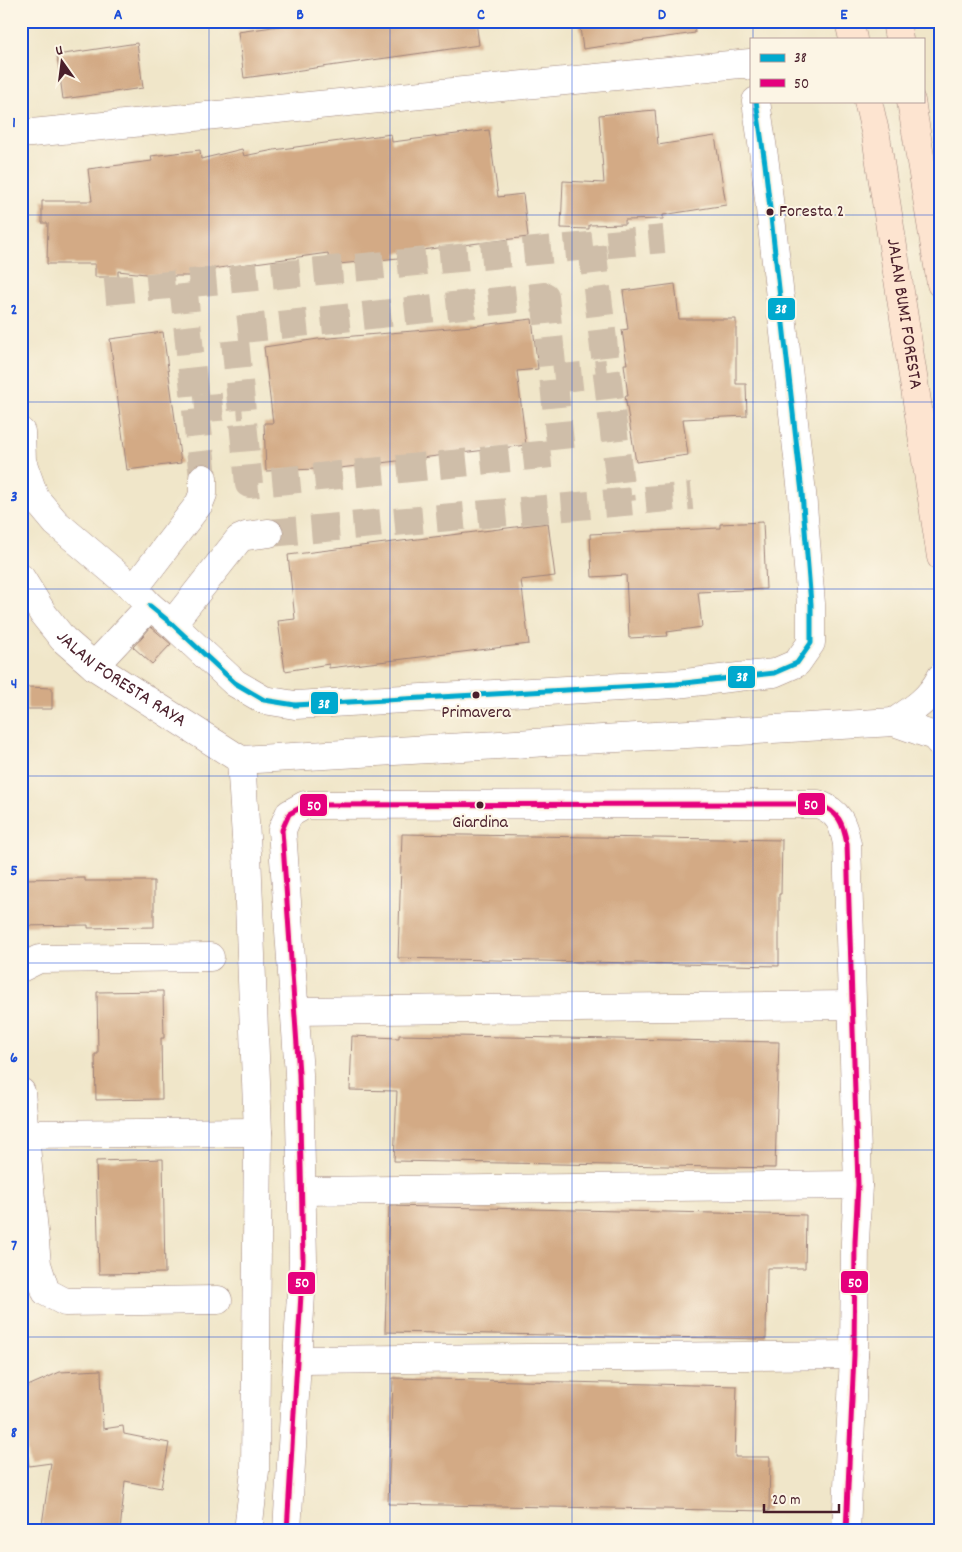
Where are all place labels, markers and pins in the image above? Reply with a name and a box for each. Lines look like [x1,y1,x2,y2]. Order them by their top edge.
place label: Foresta 2 [779,200,844,225]
marker: Foresta 2 [765,207,775,217]
marker: Primavera [471,690,481,700]
place label: Primavera [441,701,511,726]
marker: Giardina [475,800,485,810]
place label: Giardina [452,811,509,836]

